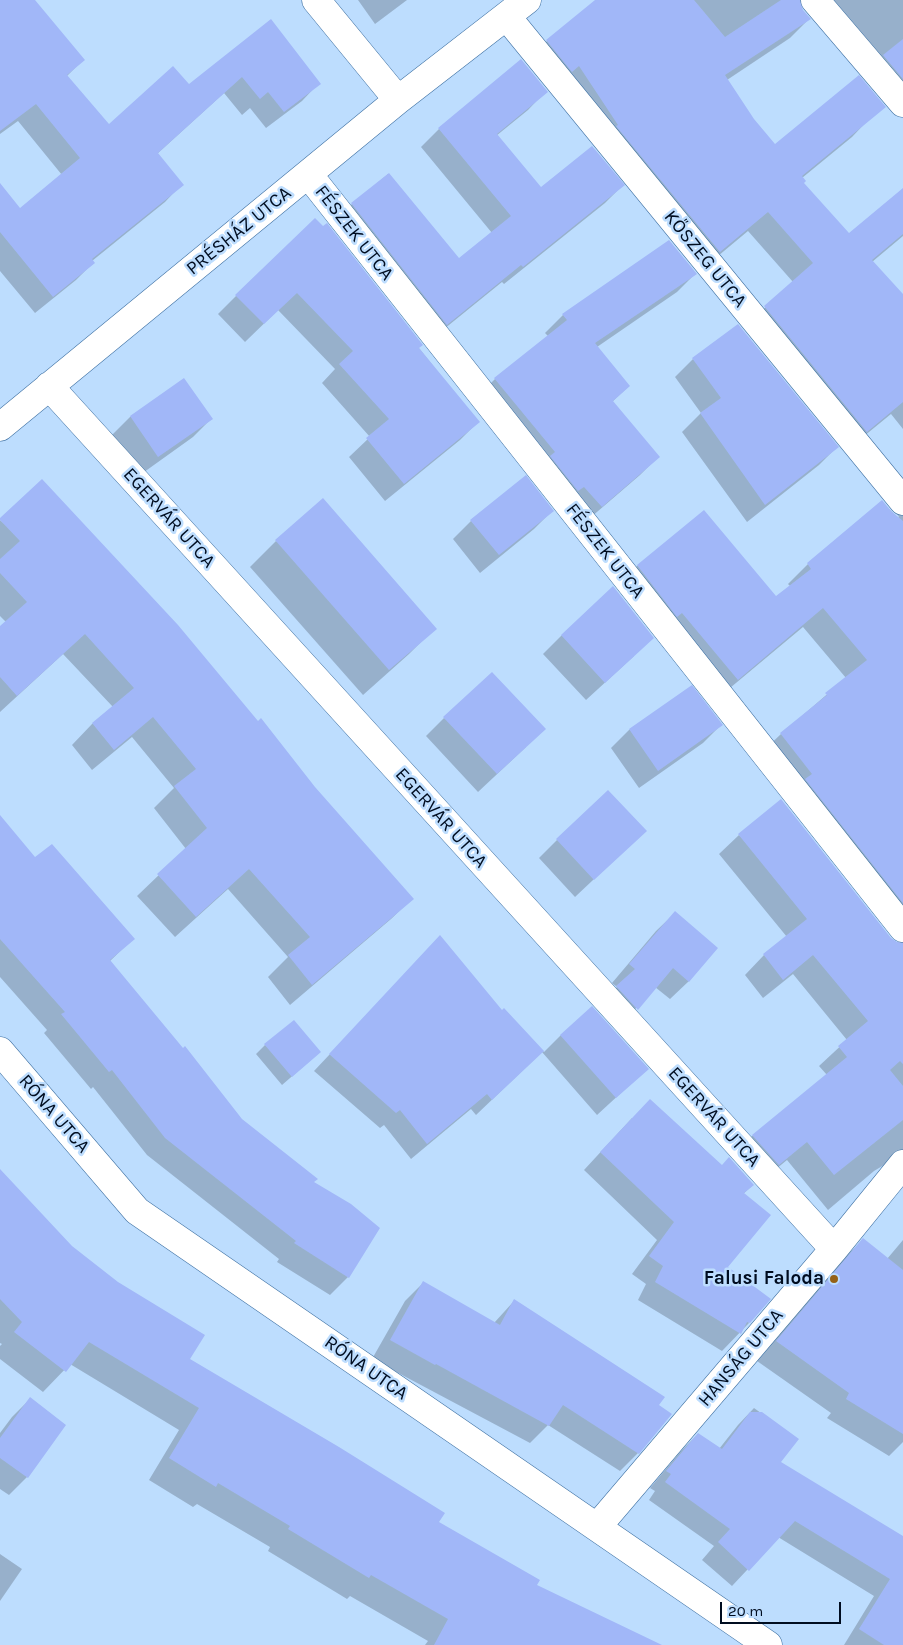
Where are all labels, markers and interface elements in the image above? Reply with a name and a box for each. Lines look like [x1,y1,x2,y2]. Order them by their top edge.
street label: FÉSZEK UTCA [310,181,398,285]
street label: PRÉSHÁZ UTCA [182,182,296,280]
street label: KŐSZEG UTCA [659,206,751,312]
street label: EGERVÁR UTCA [118,463,220,573]
street label: FÉSZEK UTCA [561,499,649,603]
street label: EGERVÁR UTCA [390,763,492,873]
street label: EGERVÁR UTCA [663,1062,765,1172]
street label: RÓNA UTCA [14,1070,94,1158]
place label: Falusi Faloda [704,1268,824,1290]
marker: Falusi Faloda [828,1273,840,1285]
street label: HANSÁG UTCA [694,1305,788,1411]
street label: RÓNA UTCA [320,1331,412,1405]
scale bar [723,1592,844,1624]
text: 20 m [728,1602,763,1620]

